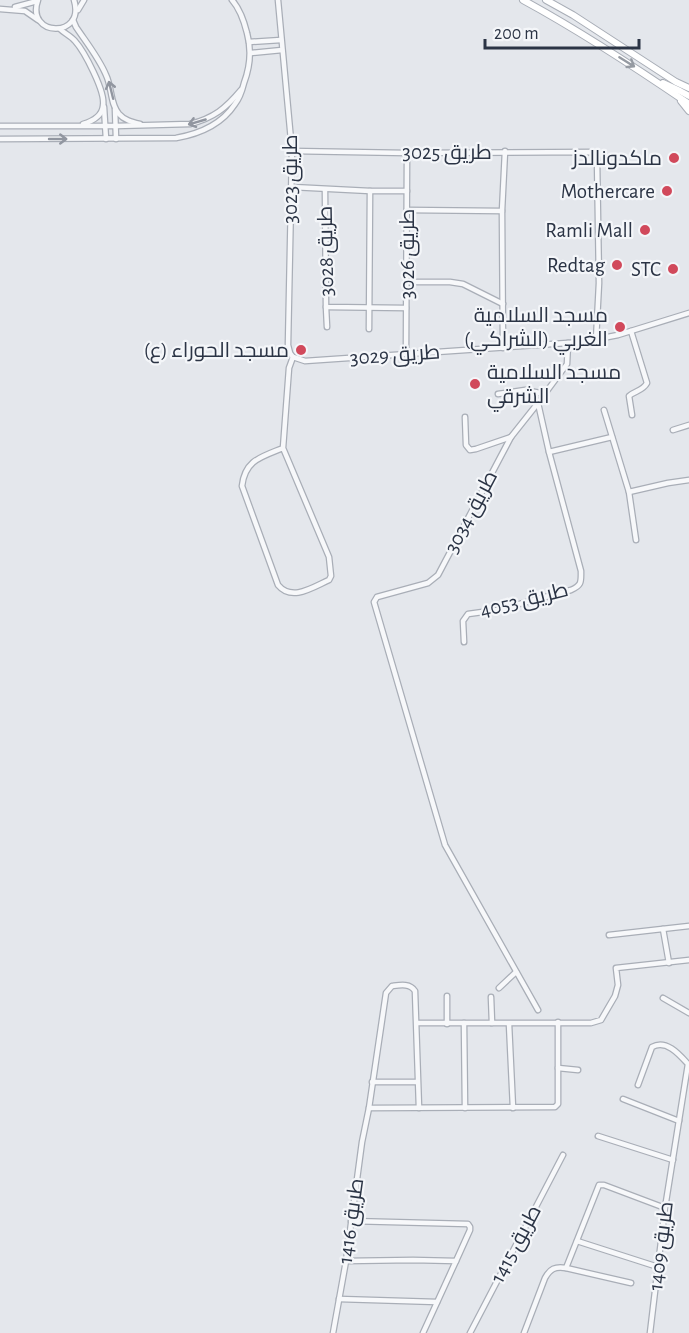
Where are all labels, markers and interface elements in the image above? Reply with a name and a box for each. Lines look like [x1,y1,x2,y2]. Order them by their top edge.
scale bar [485,12,640,50]
text: 200 m [494,25,539,43]
one-way arrow [618,57,635,69]
one-way arrow [104,81,116,100]
one-way arrow [188,116,207,128]
one-way arrow [48,133,68,145]
street label: طريق 3023 [280,134,303,224]
street label: طريق 3025 [402,142,492,165]
place label: ماكدونالدز [571,148,662,170]
marker: ماكدونالدز [667,151,681,165]
place label: Mothercare [561,181,655,202]
marker: Mothercare [660,184,674,198]
street label: طريق 3028 [315,205,339,297]
street label: طريق 3026 [397,209,420,299]
place label: Ramli Mall [545,220,633,241]
marker: Ramli Mall [638,223,652,237]
place label: Redtag [547,255,606,276]
marker: Redtag [610,258,624,272]
place label: STC [631,259,661,280]
marker: STC [666,262,680,276]
place label: مسجد السلامية الغربي (الشراكي) [464,305,608,355]
marker: مسجد السلامية الغربي (الشراكي) [613,320,627,334]
place label: مسجد الحوراء (ع) [144,340,289,364]
street label: طريق 3029 [349,341,441,371]
marker: مسجد الحوراء (ع) [294,343,308,357]
place label: مسجد السلامية الشرقي [487,362,621,412]
marker: مسجد السلامية الشرقي [468,377,482,391]
street label: طريق 3034 [441,467,503,558]
street label: طريق 4053 [478,579,571,623]
street label: طريق 1416 [335,1177,369,1265]
street label: طريق 1409 [645,1200,679,1292]
street label: طريق 1415 [487,1202,547,1287]

